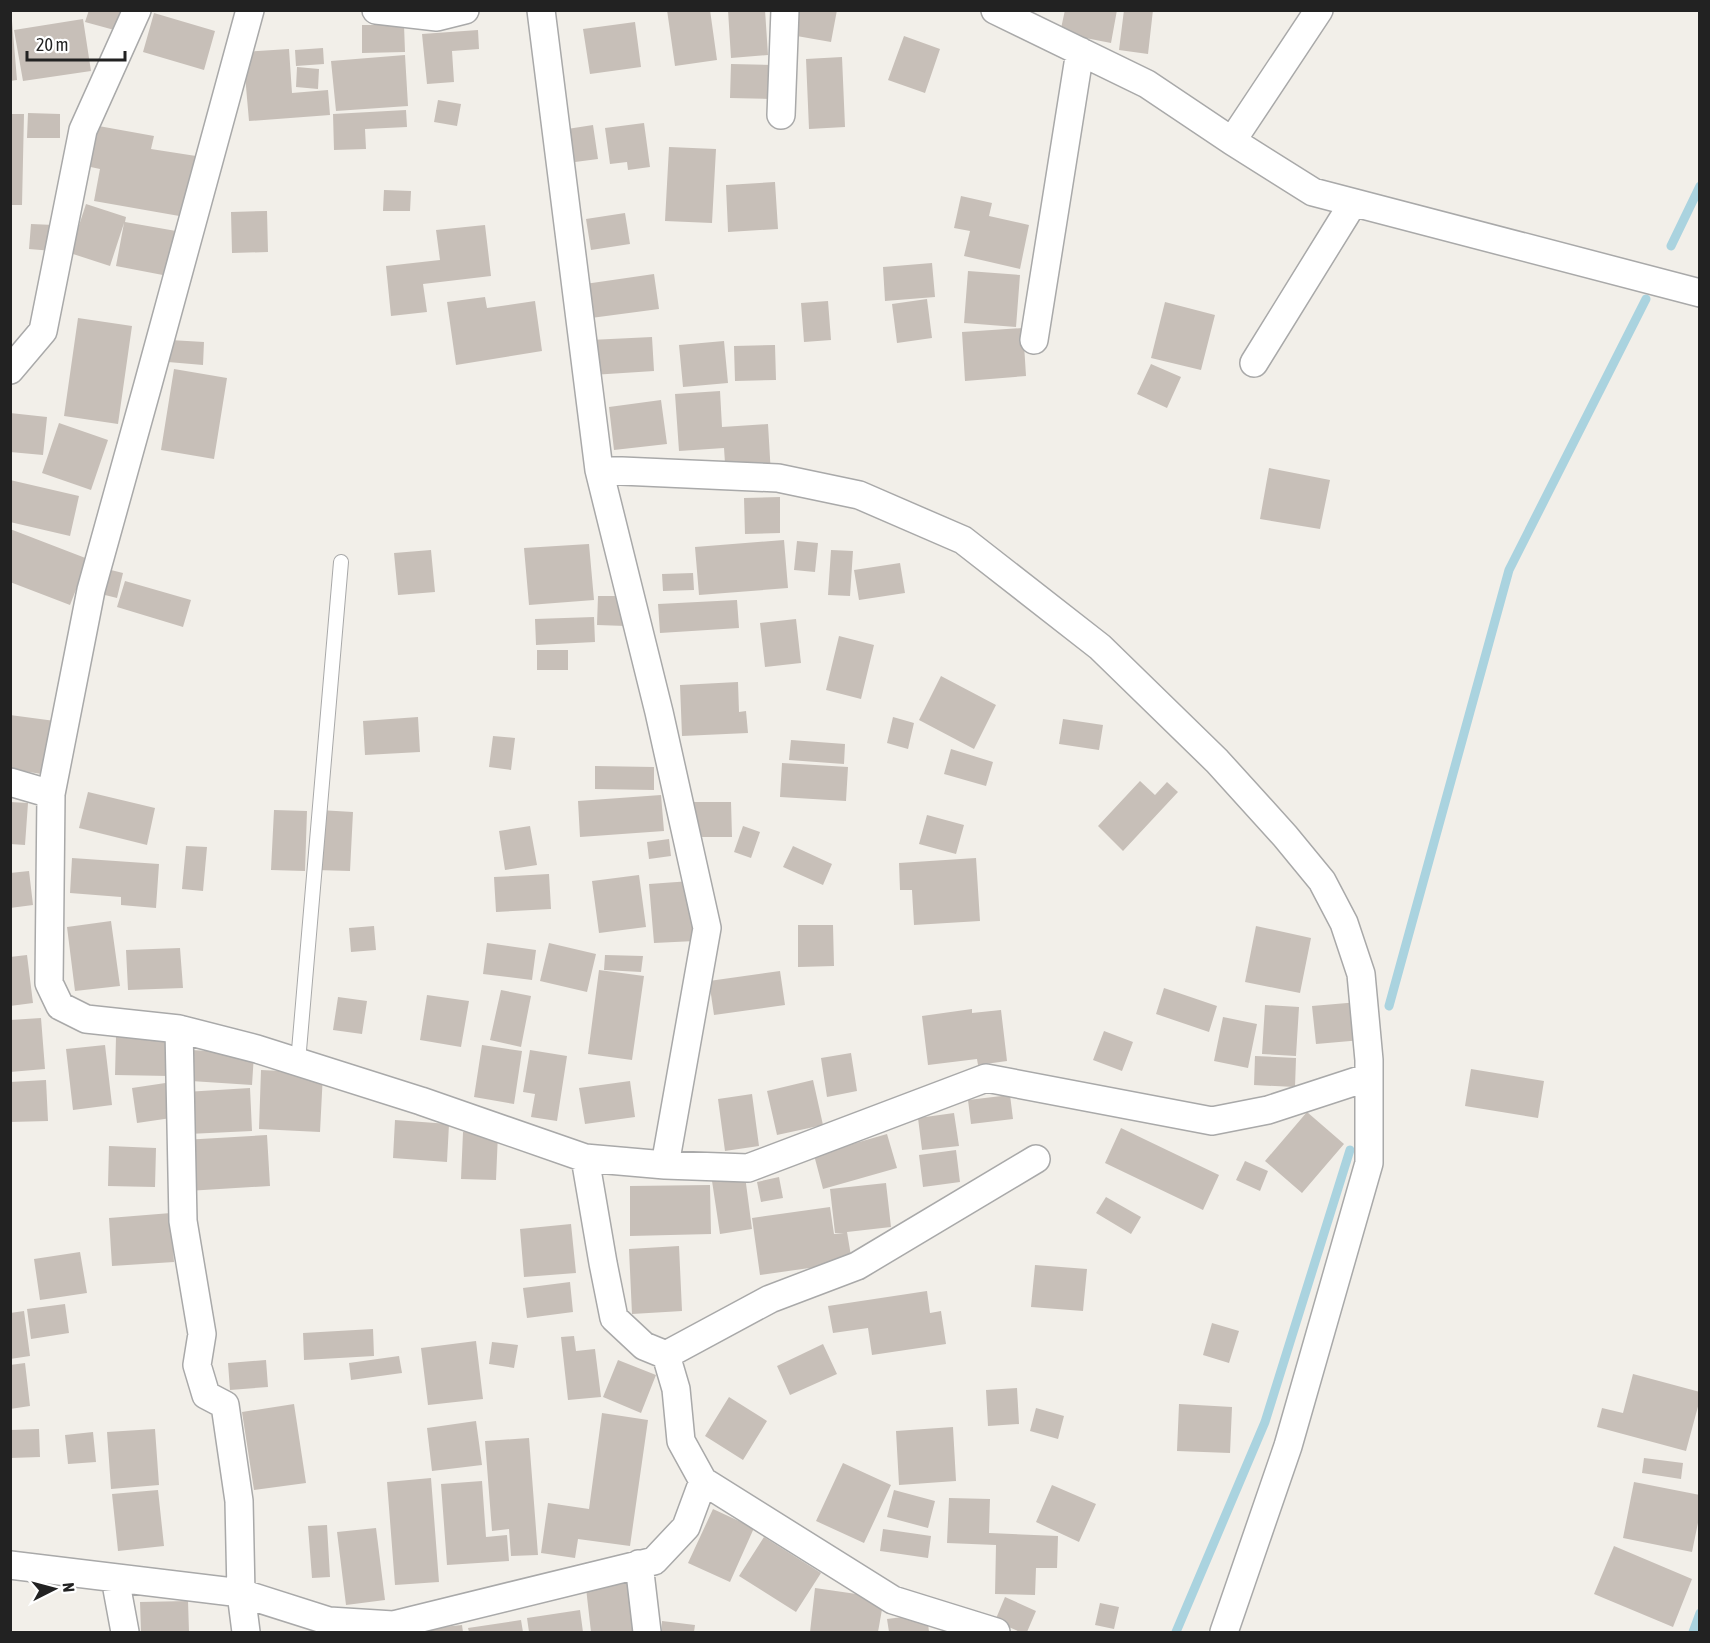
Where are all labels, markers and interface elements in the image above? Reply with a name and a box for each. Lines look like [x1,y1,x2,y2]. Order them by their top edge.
scale bar [27,24,124,62]
text: 20 m [36,34,68,55]
north arrow [24,1559,84,1619]
text: N [59,1582,78,1593]

